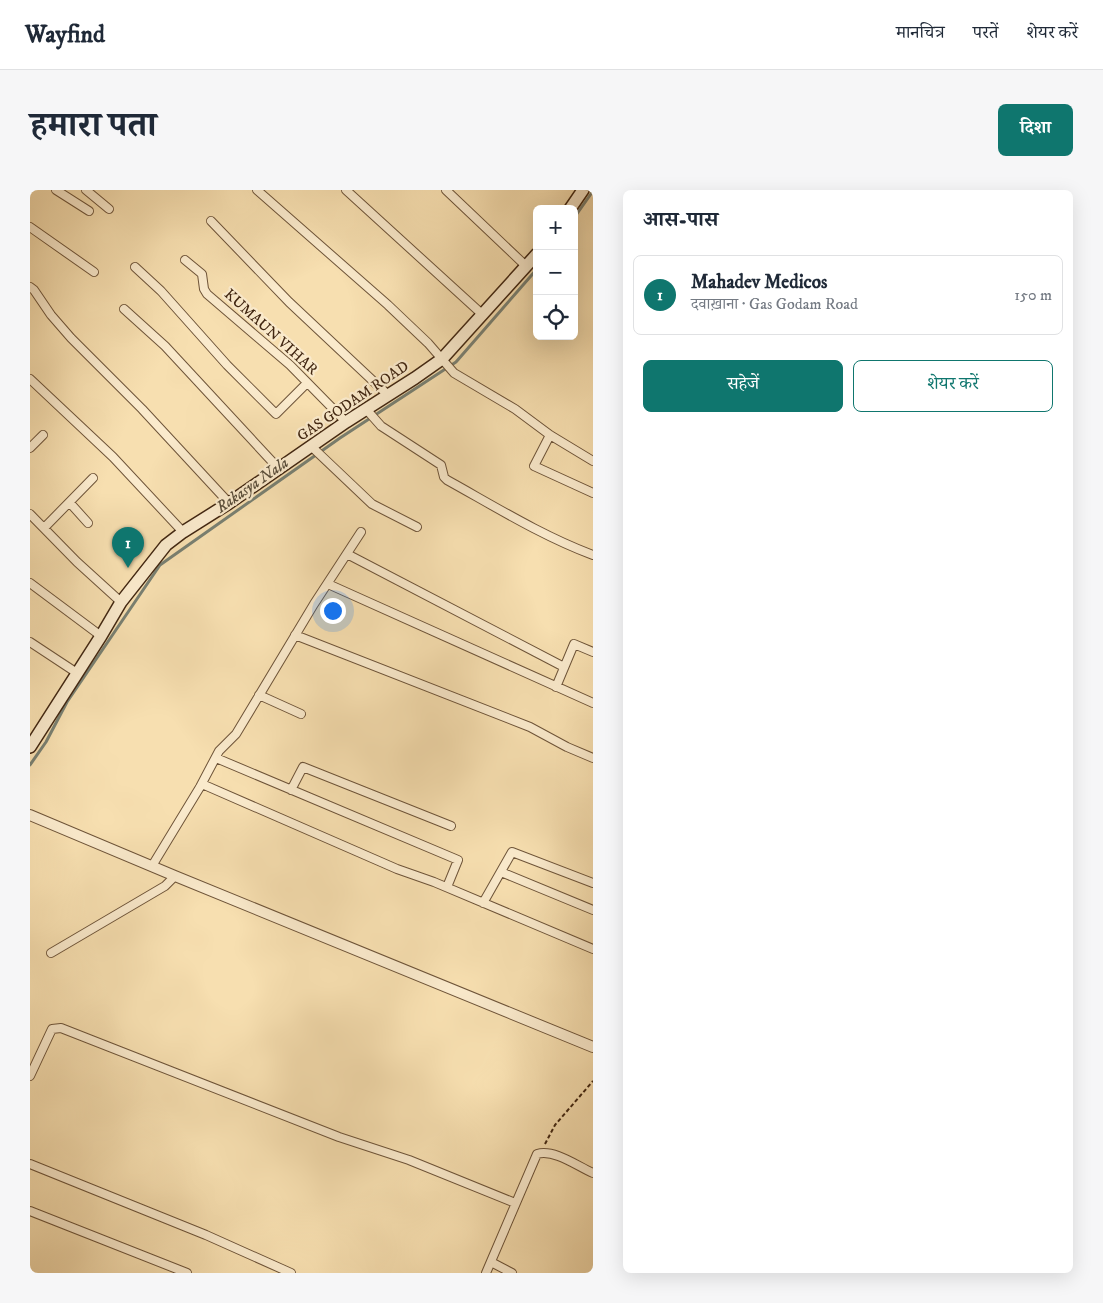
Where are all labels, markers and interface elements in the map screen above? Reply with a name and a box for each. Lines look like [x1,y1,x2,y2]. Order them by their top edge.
text: Wayfind [25,20,105,50]
text: मानचित्र [896,22,945,44]
text: परतें [973,22,998,44]
text: शेयर करें [1026,22,1078,44]
text: हमारा पता [30,104,157,148]
button: दिशा [998,104,1073,156]
map controls [533,205,578,340]
button: + [533,205,578,250]
text: आस-पास [643,207,718,233]
button: − [533,250,578,295]
text: Mahadev Medicos [691,271,827,294]
street label: KUMAUN VIHAR [220,285,322,379]
text: 1 [657,285,663,305]
text: 150 m [1014,285,1052,305]
text: दवाख़ाना · Gas Godam Road [691,294,858,314]
button: locate [533,295,578,340]
street label: GAS GODAM ROAD [294,357,412,445]
button: सहेजें [643,360,843,412]
button: शेयर करें [853,360,1053,412]
water label: Rakasya Nala [211,453,292,518]
pin: 1 [112,527,144,568]
your location [320,598,346,624]

